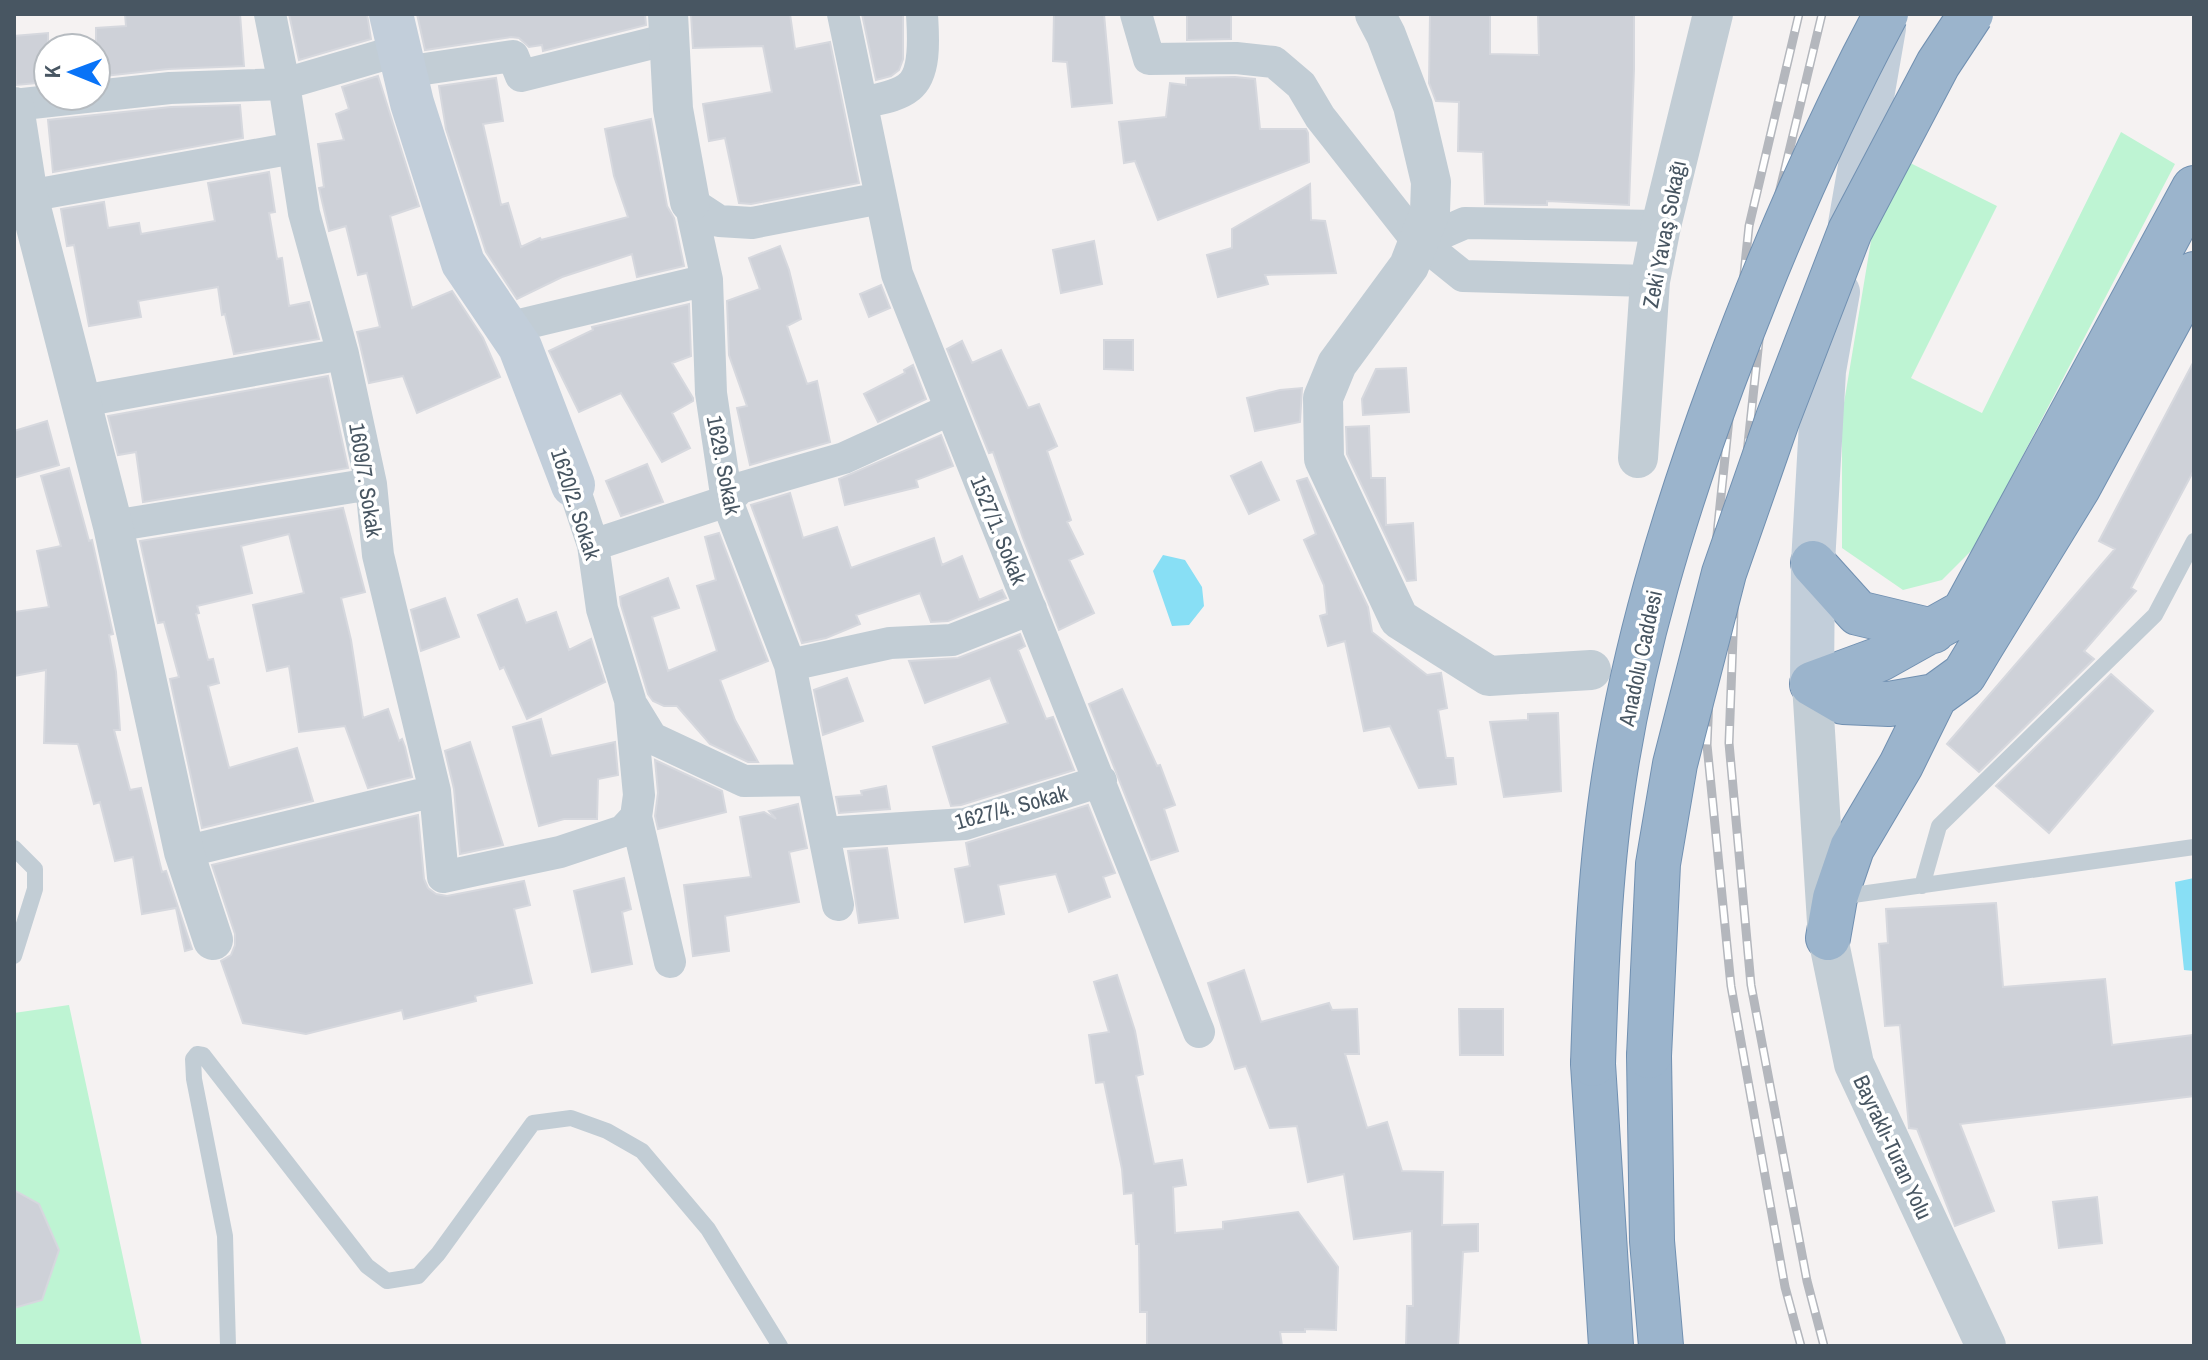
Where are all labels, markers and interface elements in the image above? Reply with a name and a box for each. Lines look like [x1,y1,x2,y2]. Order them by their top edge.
north arrow [32,32,112,112]
text: K [37,65,67,78]
street label: Zeki Yavaş Sokağı [1635,158,1693,310]
street label: 1629. Sokak [700,413,748,518]
street label: 1609/7. Sokak [342,421,390,540]
street label: 1620/2. Sokak [544,445,608,564]
street label: 1527/1. Sokak [963,471,1035,590]
street label: Anadolu Caddesi [1611,587,1669,730]
street label: 1627/4. Sokak [951,777,1072,836]
street label: Bayraklı-Turan Yolu [1846,1070,1940,1224]

